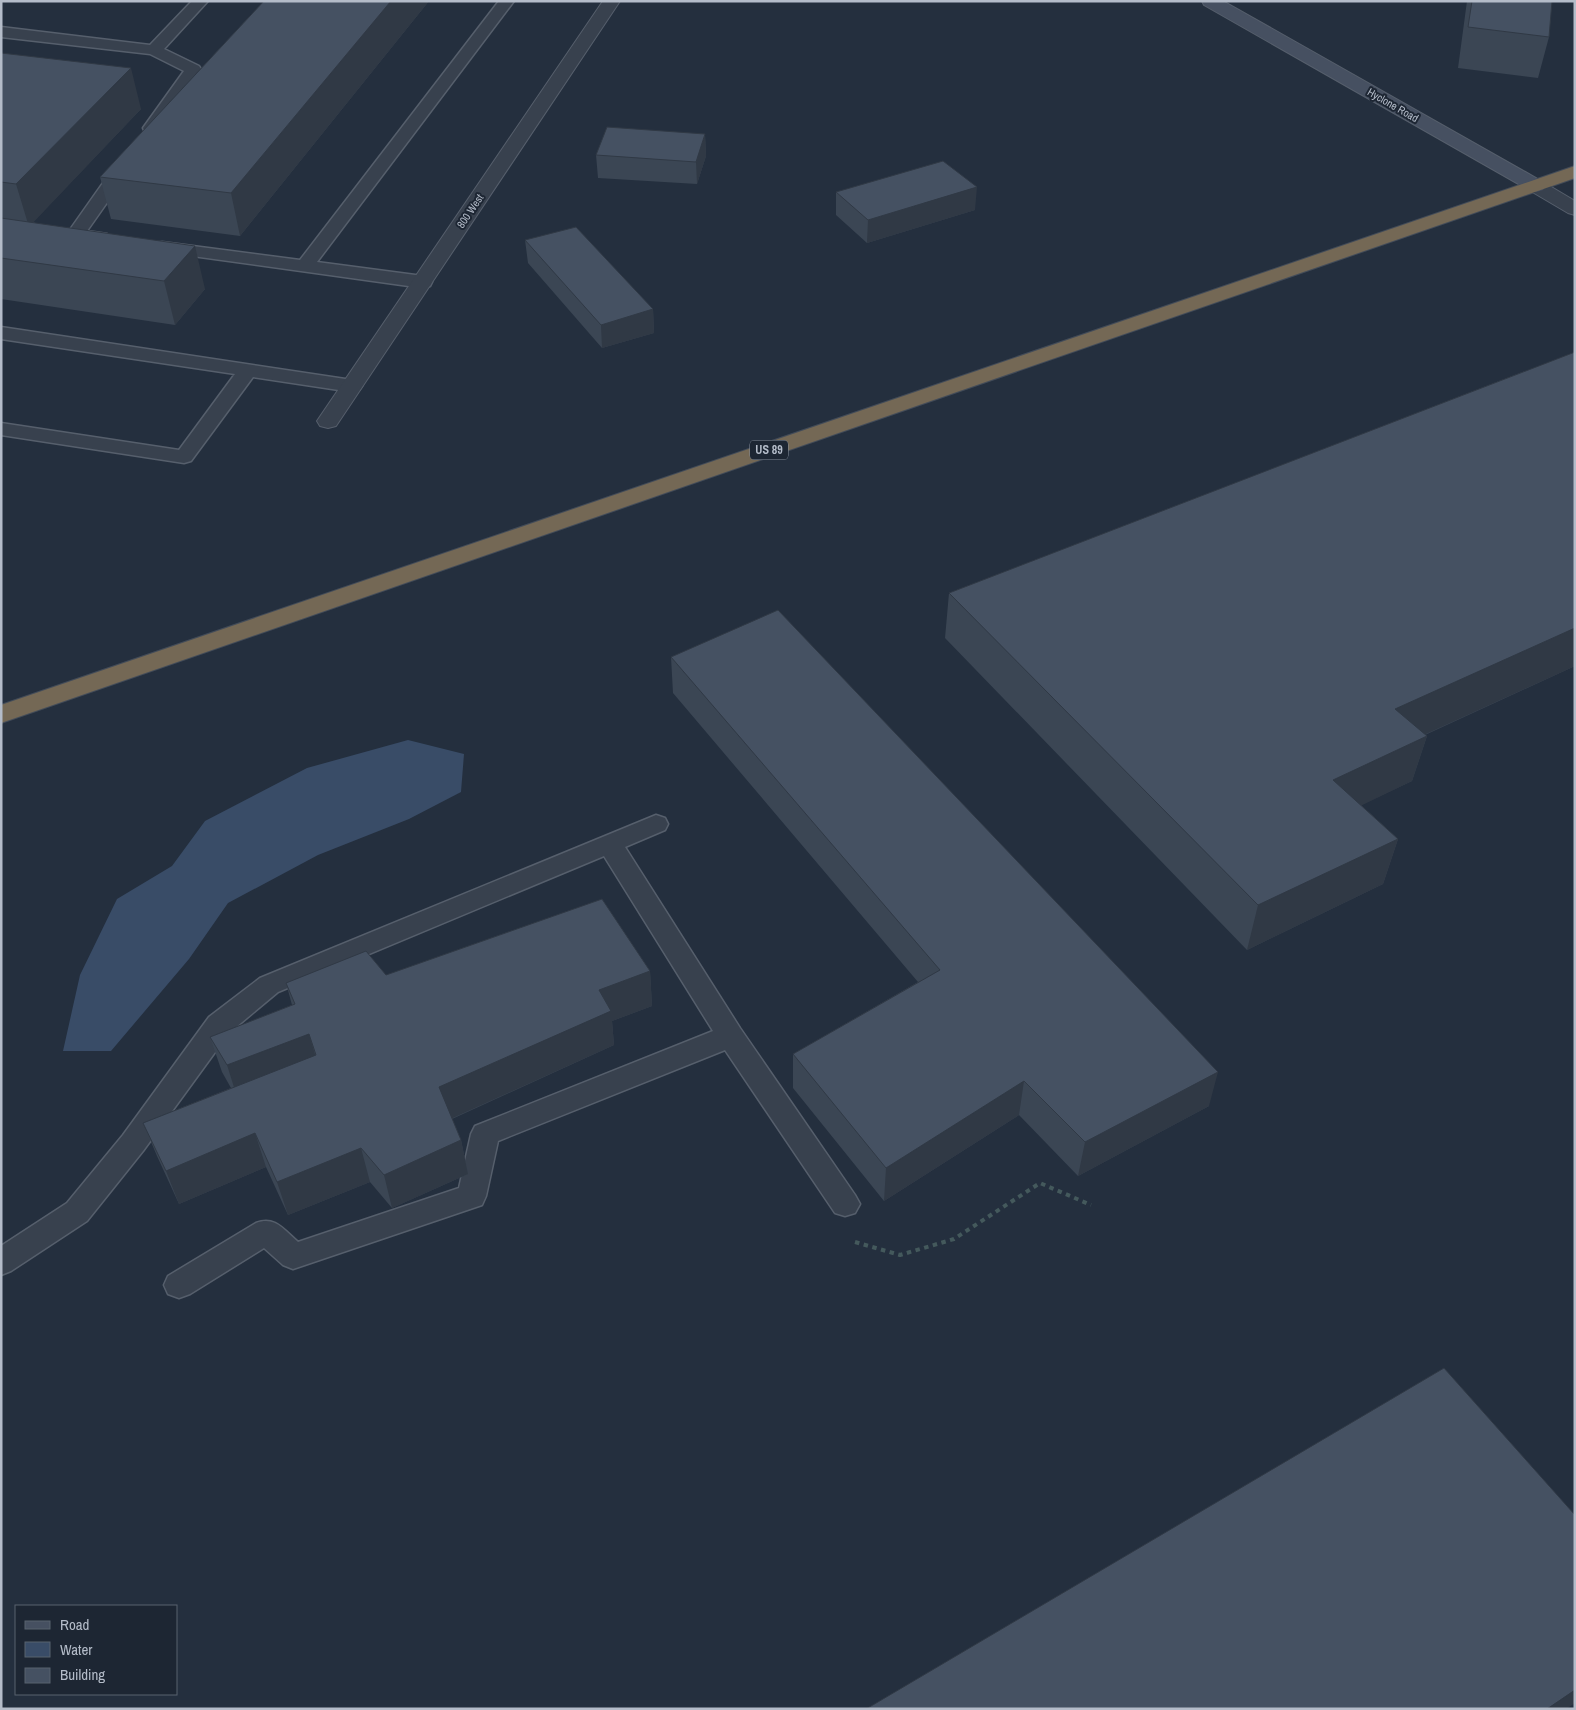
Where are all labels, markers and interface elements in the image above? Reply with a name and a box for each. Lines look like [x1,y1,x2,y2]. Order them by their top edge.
street label: Hyclone Road [1365,85,1421,125]
street label: 800 West [454,191,487,231]
road number: US 89 [750,440,788,460]
legend [15,1605,178,1695]
text: Road [60,1614,89,1635]
text: Water [60,1639,92,1660]
text: Building [60,1664,105,1685]

